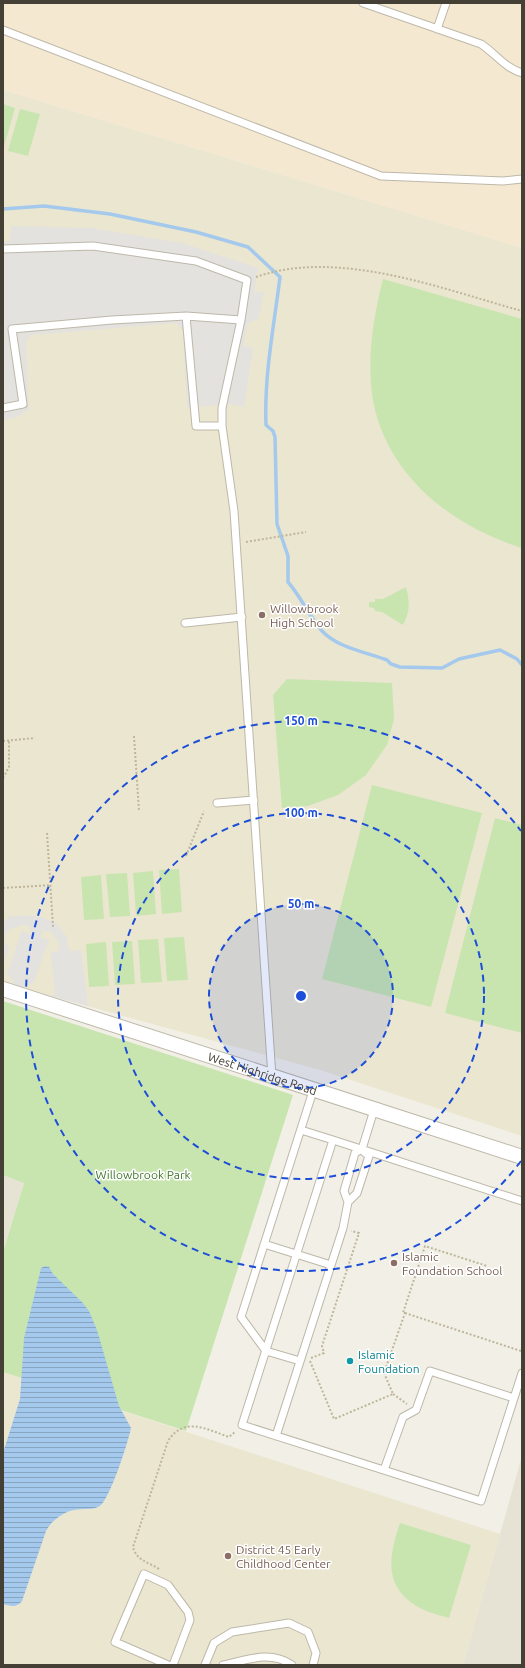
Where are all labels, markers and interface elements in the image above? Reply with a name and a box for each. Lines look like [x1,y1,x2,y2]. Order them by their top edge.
place label: Willowbrook High School [270,602,339,629]
marker: Willowbrook High School [257,610,267,620]
text: 150 m [284,714,318,727]
text: 100 m [284,806,318,819]
text: 50 m [288,897,314,910]
centre of rings [294,989,308,1003]
street label: West Highridge Road [207,1049,319,1097]
park label: Willowbrook Park [95,1168,191,1181]
place label: Islamic Foundation School [402,1250,502,1277]
marker: Islamic Foundation School [389,1258,399,1268]
place label: Islamic Foundation [358,1348,420,1375]
marker: Islamic Foundation [345,1356,355,1366]
place label: District 45 Early Childhood Center [236,1543,331,1570]
marker: District 45 Early Childhood Center [223,1551,233,1561]

